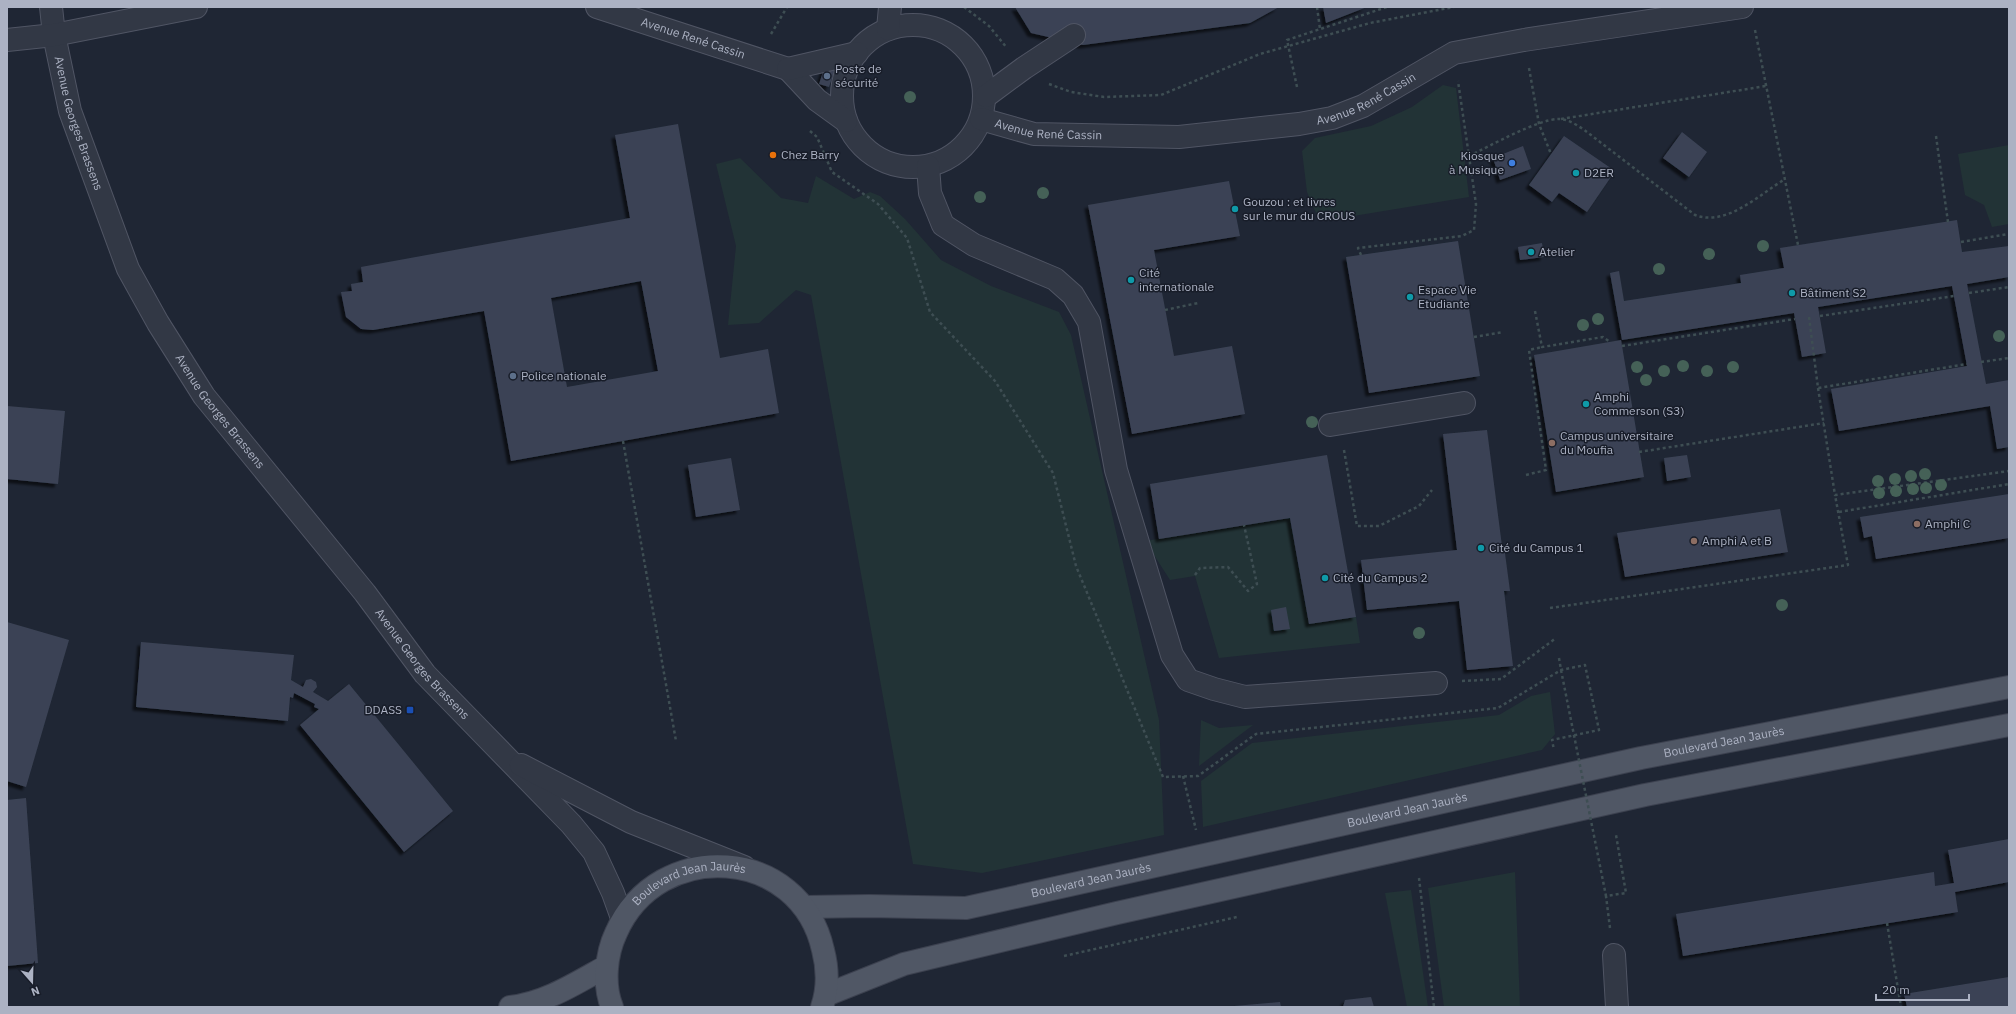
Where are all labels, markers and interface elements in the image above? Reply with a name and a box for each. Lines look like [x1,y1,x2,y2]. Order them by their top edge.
street label: Avenue René Cassin [639,14,747,62]
street label: Avenue Georges Brassens [52,55,107,193]
place label: Poste de sécurité [835,61,882,90]
street label: Avenue René Cassin [1315,69,1418,128]
marker: Poste de sécurité [822,71,832,81]
street label: Avenue René Cassin [993,115,1102,142]
place label: Chez Barry [781,147,839,162]
place label: Kiosque à Musique [1449,148,1504,177]
marker: Chez Barry [768,150,778,160]
marker: Kiosque à Musique [1507,158,1517,168]
place label: D2ER [1584,165,1614,180]
marker: D2ER [1571,168,1581,178]
place label: Gouzou : et livres sur le mur du CROUS [1243,194,1355,223]
marker: Gouzou : et livres sur le mur du CROUS [1230,204,1240,214]
place label: Atelier [1539,244,1575,259]
marker: Atelier [1526,247,1536,257]
place label: Cité internationale [1139,265,1215,294]
marker: Cité internationale [1126,275,1136,285]
place label: Espace Vie Etudiante [1418,282,1477,311]
place label: Bâtiment S2 [1800,285,1867,300]
marker: Bâtiment S2 [1787,288,1797,298]
marker: Espace Vie Etudiante [1405,292,1415,302]
street label: Avenue Georges Brassens [172,351,268,472]
place label: Police nationale [521,368,607,383]
marker: Police nationale [508,371,518,381]
place label: Amphi Commerson (S3) [1594,389,1685,418]
marker: Amphi Commerson (S3) [1581,399,1591,409]
place label: Campus universitaire du Moufia [1560,428,1674,457]
marker: Campus universitaire du Moufia [1547,438,1557,448]
place label: Amphi C [1925,516,1971,531]
marker: Amphi C [1912,519,1922,529]
place label: Amphi A et B [1702,533,1772,548]
marker: Amphi A et B [1689,536,1699,546]
place label: Cité du Campus 1 [1489,540,1584,555]
marker: Cité du Campus 1 [1476,543,1486,553]
place label: Cité du Campus 2 [1333,570,1428,585]
marker: Cité du Campus 2 [1320,573,1330,583]
street label: Avenue Georges Brassens [372,605,473,722]
place label: DDASS [365,702,402,717]
marker: DDASS [405,705,415,715]
street label: Boulevard Jean Jaurès [1662,723,1786,760]
street label: Boulevard Jean Jaurès [1346,789,1469,830]
street label: Boulevard Jean Jaurès [629,858,748,908]
street label: Boulevard Jean Jaurès [1029,859,1152,900]
north arrow [12,962,52,1002]
scale bar [1876,976,1969,1002]
text: 20 m [1882,982,1910,997]
text: N [29,983,42,999]

